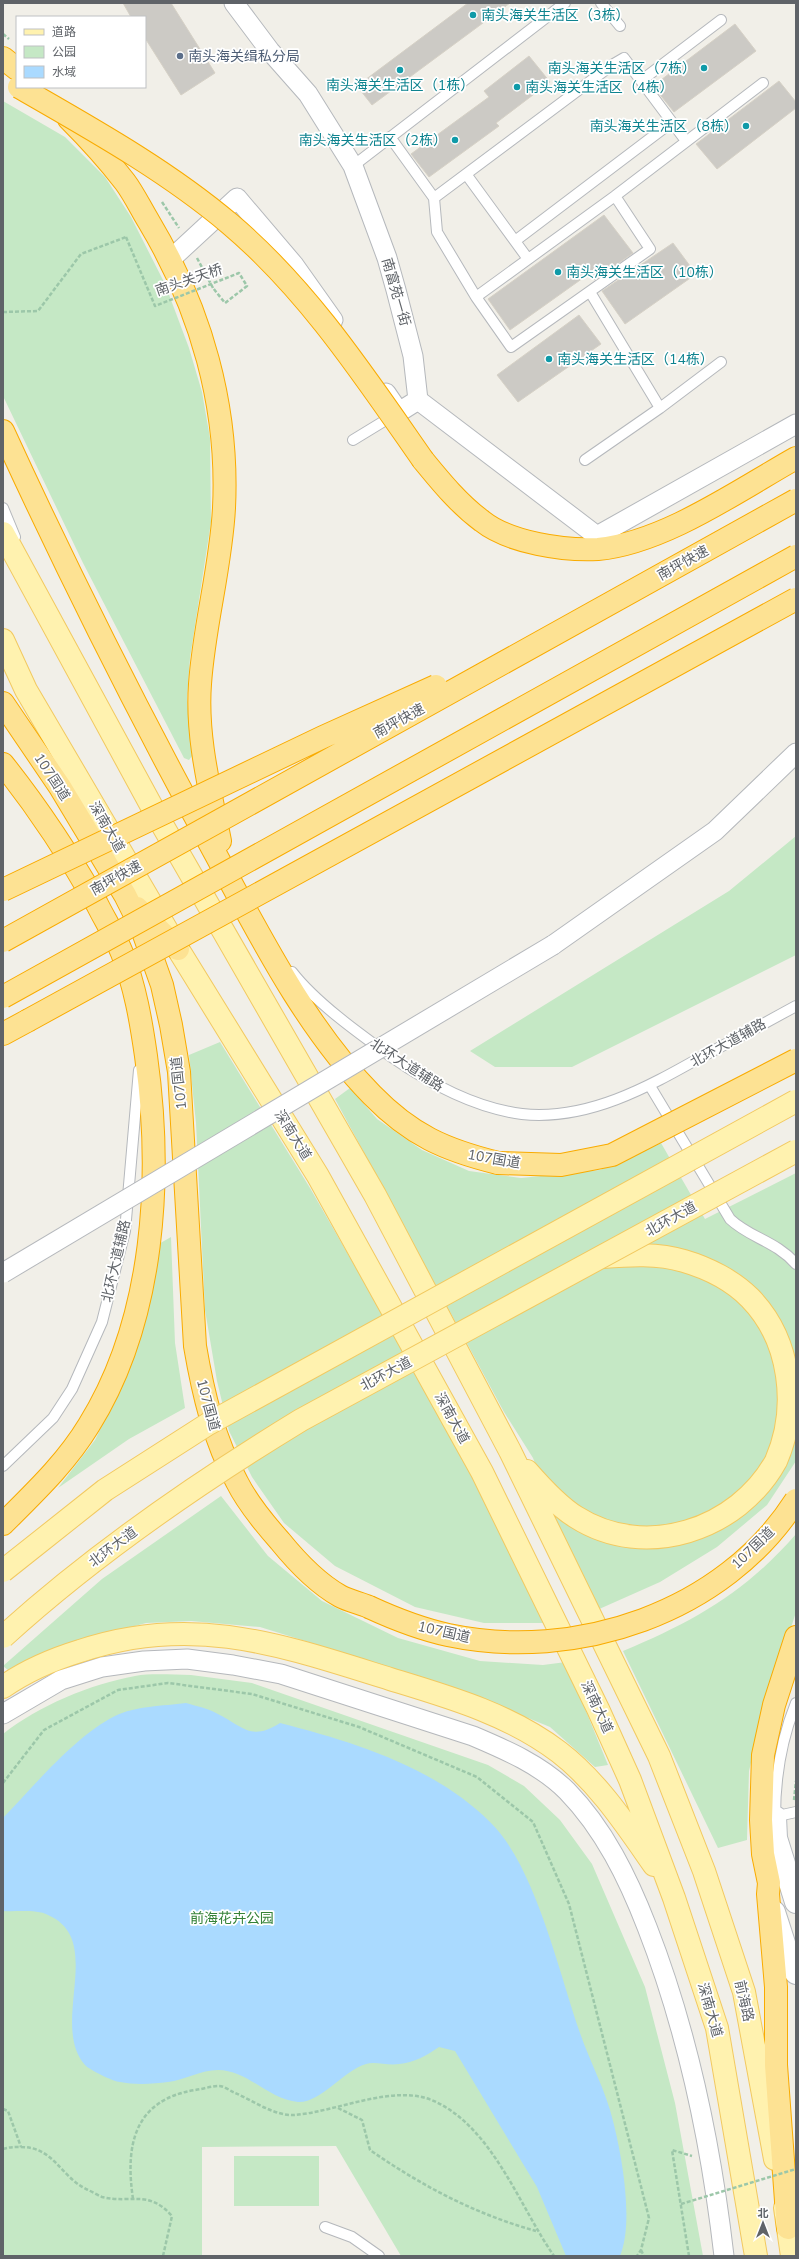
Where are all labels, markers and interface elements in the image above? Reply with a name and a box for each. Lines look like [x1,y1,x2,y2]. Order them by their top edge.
place label: 南头海关生活区（3栋） [481,6,629,25]
marker: 南头海关生活区（3栋） [468,10,478,20]
legend [16,16,146,88]
text: 道路 [52,24,76,40]
text: 公园 [52,44,76,60]
place label: 南头海关缉私分局 [188,47,300,66]
marker: 南头海关缉私分局 [175,51,185,61]
place label: 南头海关生活区（7栋） [548,59,696,78]
marker: 南头海关生活区（7栋） [699,63,709,73]
text: 水域 [52,64,76,80]
marker: 南头海关生活区（1栋） [395,65,405,75]
place label: 南头海关生活区（1栋） [326,76,474,95]
place label: 南头海关生活区（4栋） [525,78,673,97]
marker: 南头海关生活区（4栋） [512,82,522,92]
place label: 南头海关生活区（8栋） [590,117,738,136]
marker: 南头海关生活区（8栋） [741,121,751,131]
place label: 南头海关生活区（2栋） [299,131,447,150]
marker: 南头海关生活区（2栋） [450,135,460,145]
street label: 南富苑一街 [377,256,415,328]
street label: 南头关天桥 [153,260,225,300]
place label: 南头海关生活区（10栋） [566,263,723,282]
marker: 南头海关生活区（10栋） [553,267,563,277]
place label: 南头海关生活区（14栋） [557,350,714,369]
marker: 南头海关生活区（14栋） [544,354,554,364]
street label: 南坪快速 [654,541,712,585]
street label: 南坪快速 [370,699,428,743]
street label: 107国道 [30,750,74,804]
street label: 深南大道 [85,798,129,856]
street label: 南坪快速 [87,856,145,900]
street label: 北环大道辅路 [687,1014,769,1072]
street label: 北环大道辅路 [367,1034,447,1096]
street label: 107国道 [167,1056,191,1110]
street label: 深南大道 [270,1106,316,1164]
street label: 107国道 [466,1145,522,1173]
street label: 北环大道 [642,1197,700,1241]
street label: 北环大道辅路 [97,1218,135,1304]
street label: 北环大道 [357,1352,415,1396]
street label: 107国道 [192,1377,224,1433]
street label: 深南大道 [430,1389,474,1447]
street label: 北环大道 [85,1523,141,1571]
street label: 107国道 [727,1523,779,1573]
street label: 107国道 [416,1617,472,1647]
street label: 深南大道 [577,1678,617,1736]
park label: 前海花卉公园 [190,1909,274,1928]
street label: 前海路 [730,1978,758,2024]
street label: 深南大道 [693,1980,727,2040]
north arrow [743,2203,783,2243]
text: 北 [758,2206,769,2221]

